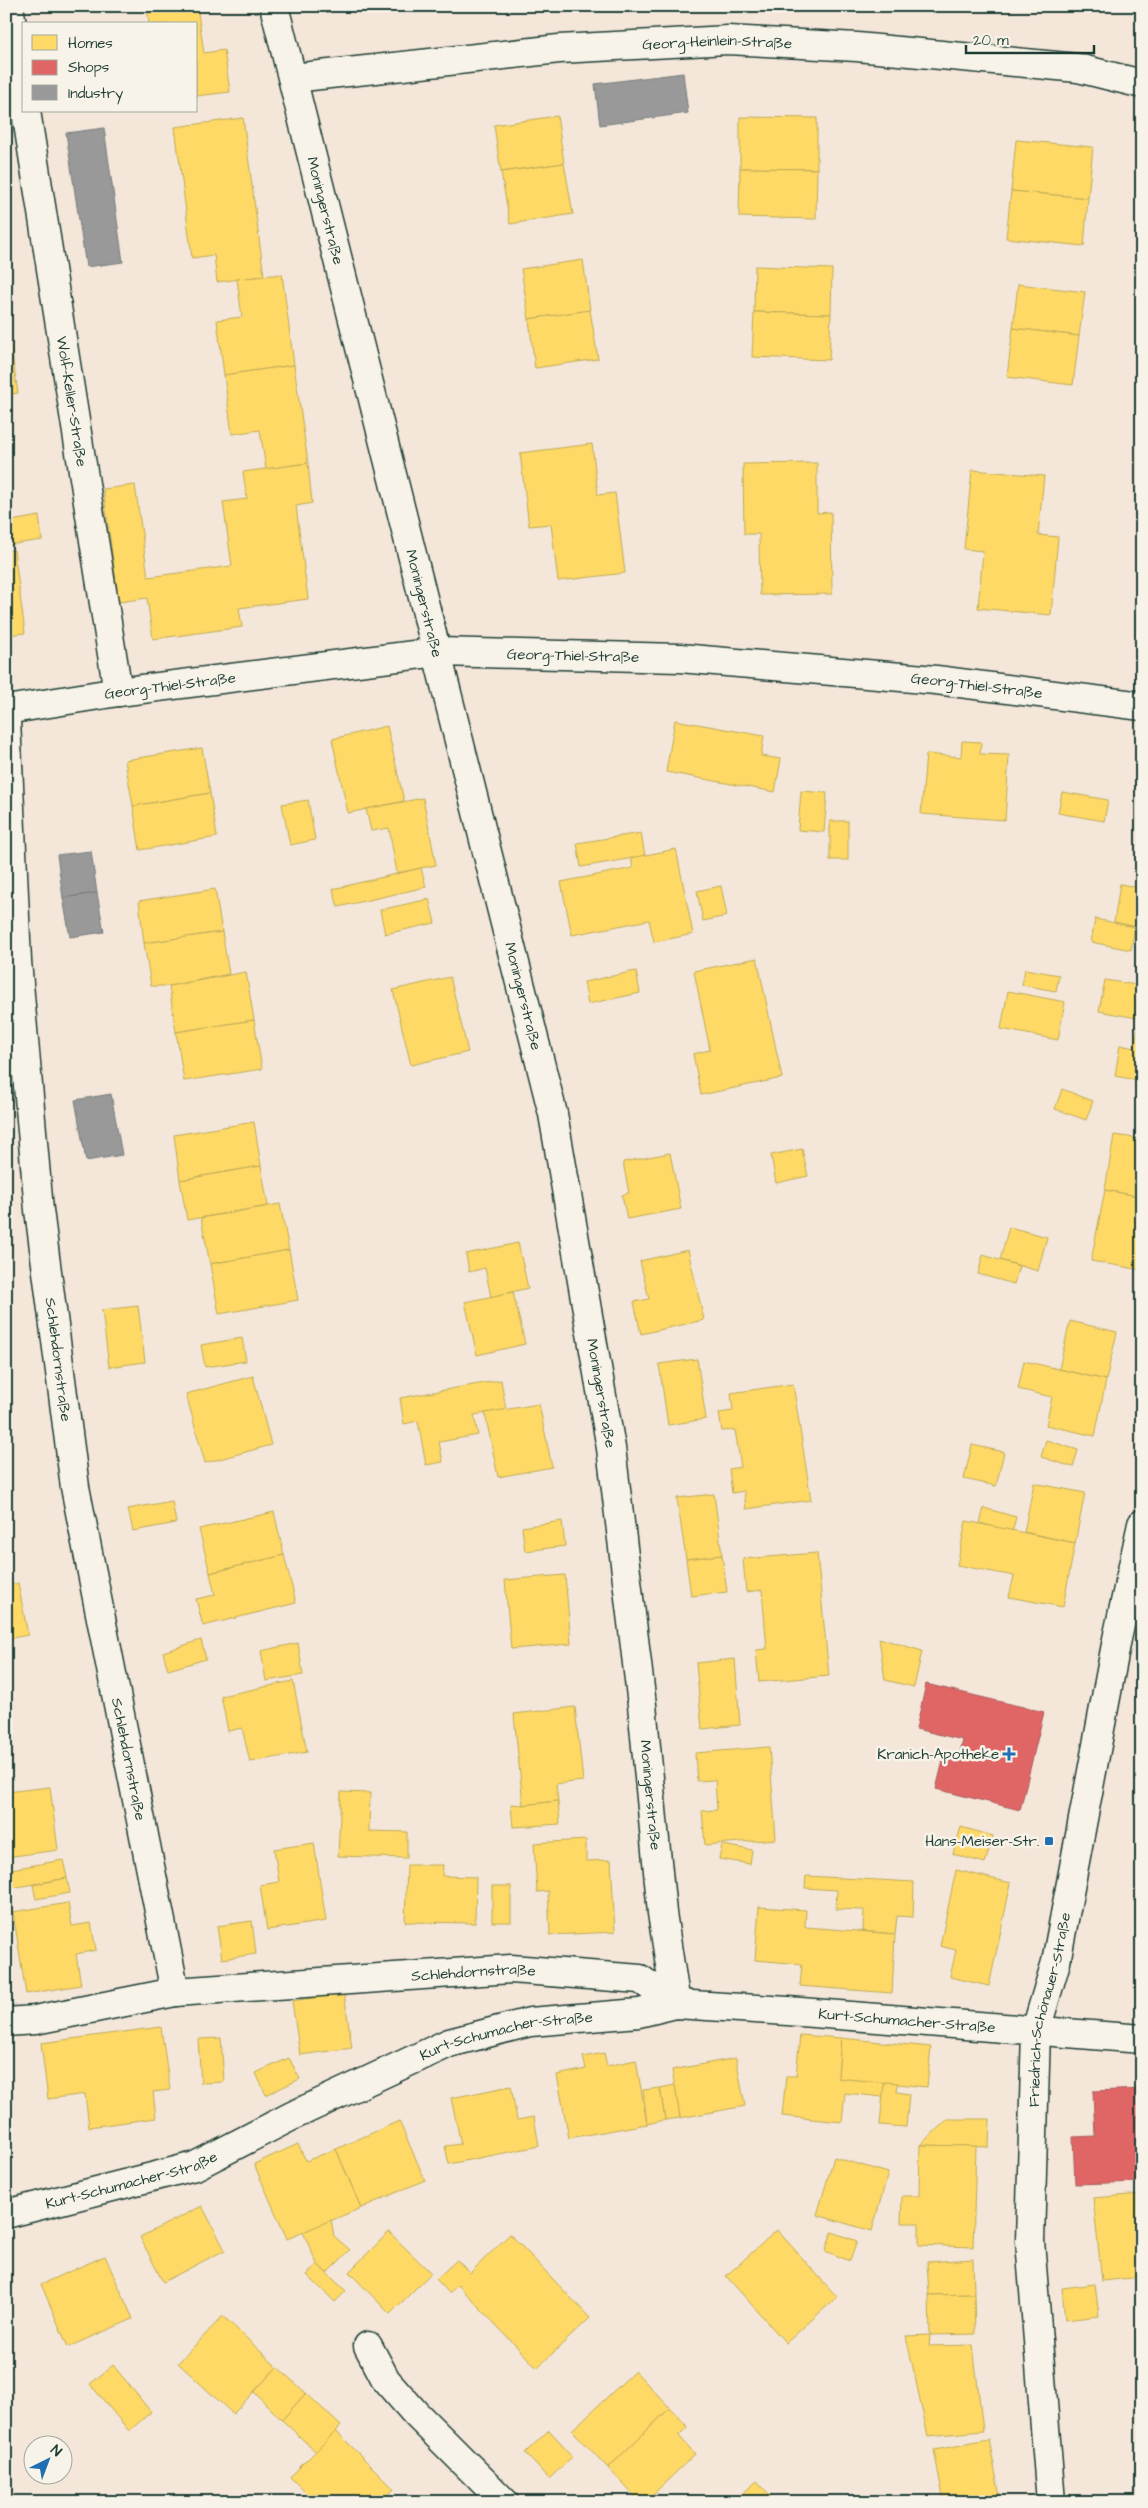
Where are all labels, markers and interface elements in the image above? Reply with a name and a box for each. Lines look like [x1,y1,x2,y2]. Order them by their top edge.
legend [22,22,198,112]
scale bar [966,22,1093,54]
street label: Georg-Heinlein-Straße [642,30,793,56]
text: 20 m [973,30,1009,51]
text: Homes [68,33,113,54]
text: Shops [68,57,110,78]
text: Industry [68,83,123,105]
street label: Moningerstraße [301,155,349,267]
street label: Wolf-Keller-Straße [51,335,92,468]
street label: Moningerstraße [400,547,448,660]
street label: Georg-Thiel-Straße [507,644,639,668]
street label: Georg-Thiel-Straße [103,667,237,705]
street label: Georg-Thiel-Straße [910,668,1044,704]
street label: Moningerstraße [499,940,547,1052]
street label: Schlehdornstraße [39,1296,76,1423]
street label: Moningerstraße [581,1337,621,1450]
street label: Schlehdornstraße [106,1696,151,1822]
street label: Moningerstraße [634,1739,666,1851]
place label: Kranich-Apotheke [877,1744,999,1765]
marker: Kranich-Apotheke [1003,1748,1015,1760]
place label: Hans-Meiser-Str. [925,1831,1039,1852]
marker: Hans-Meiser-Str. [1043,1835,1055,1847]
street label: Friedrich-Schönauer-Straße [1024,1911,1076,2107]
street label: Schlehdornstraße [411,1959,536,1987]
street label: Kurt-Schumacher-Straße [818,2003,996,2038]
street label: Kurt-Schumacher-Straße [417,2007,594,2066]
street label: Kurt-Schumacher-Straße [43,2146,221,2215]
north arrow [22,2436,72,2486]
text: N [46,2441,66,2462]

